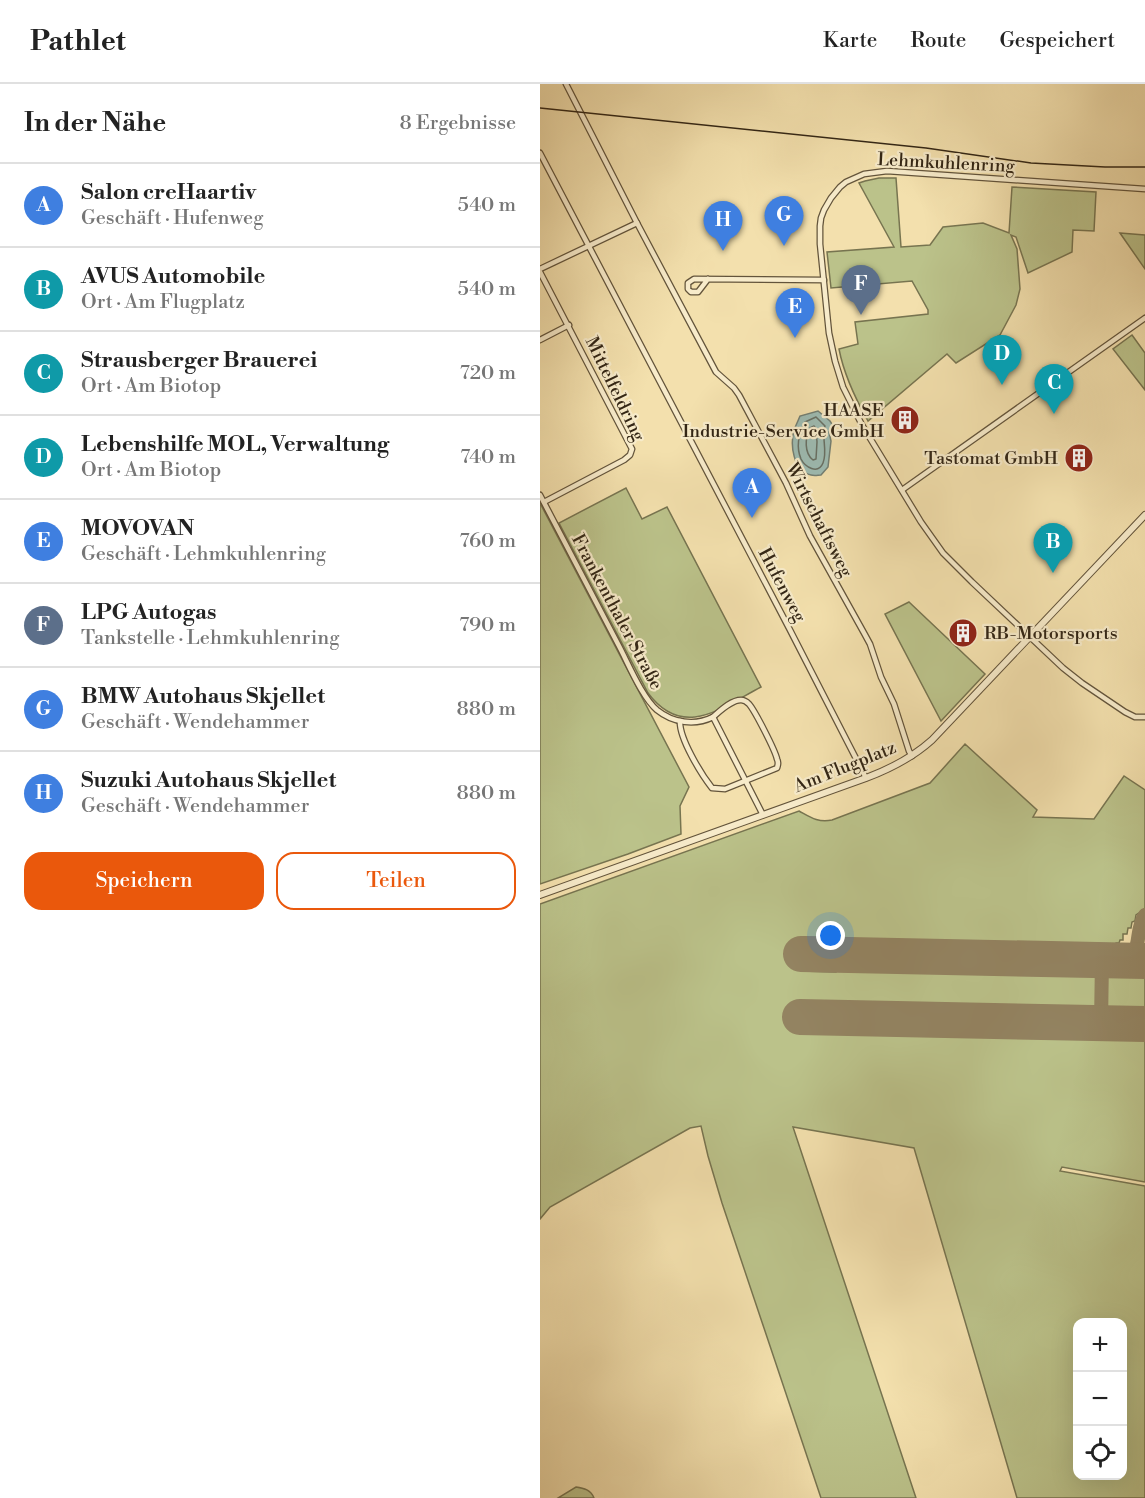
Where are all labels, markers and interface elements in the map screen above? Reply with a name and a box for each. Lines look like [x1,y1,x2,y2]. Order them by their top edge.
text: Pathlet [30,24,126,59]
text: Karte [823,28,877,54]
text: Route [910,28,966,54]
text: Gespeichert [999,28,1115,54]
text: In der Nähe [24,107,166,139]
text: 8 Ergebnisse [400,111,516,136]
street label: Lehmkuhlenring [877,148,1016,178]
text: Salon creHaartiv [81,179,256,206]
text: A [36,193,51,218]
text: 540 m [458,193,516,218]
pin: G [764,196,804,246]
pin: H [704,202,742,251]
text: Geschäft · Hufenweg [81,206,264,231]
text: AVUS Automobile [81,263,265,290]
pin: F [842,266,880,315]
text: B [36,277,51,302]
text: 540 m [458,277,516,302]
pin: E [776,288,814,338]
text: Ort · Am Flugplatz [81,290,245,315]
street label: Mittelfeldring [580,333,651,446]
pin: D [982,336,1022,385]
text: Strausberger Brauerei [81,347,317,374]
text: C [36,361,51,386]
text: 720 m [460,361,516,386]
pin: C [1034,364,1074,414]
text: Ort · Am Biotop [81,374,221,399]
place label: HAASE Industrie-Service GmbH [682,399,885,443]
building icon: HAASE Industrie-Service GmbH [889,404,921,436]
text: Lebenshilfe MOL, Verwaltung [81,431,389,458]
building icon: Tastomat GmbH [1063,442,1095,474]
text: D [36,445,51,470]
text: 740 m [460,445,516,470]
place label: Tastomat GmbH [924,447,1059,470]
text: Ort · Am Biotop [81,458,221,483]
street label: Wirtschaftsweg [780,458,858,582]
pin: A [732,468,772,518]
text: MOVOVAN [81,515,194,542]
pin: B [1034,524,1072,573]
text: E [37,529,50,554]
text: 760 m [460,529,516,554]
street label: Frankenthaler Straße [566,530,668,694]
text: Geschäft · Lehmkuhlenring [81,542,326,567]
street label: Hufenweg [753,544,812,627]
text: LPG Autogas [81,599,216,626]
text: F [36,613,51,638]
text: 790 m [459,613,516,638]
building icon: RB-Motorsports [947,617,979,649]
place label: RB-Motorsports [984,622,1118,645]
text: Tankstelle · Lehmkuhlenring [81,626,340,651]
text: BMW Autohaus Skjellet [81,683,325,710]
text: G [36,697,51,722]
text: 880 m [457,697,516,722]
text: Geschäft · Wendehammer [81,710,309,735]
street label: Am Flugplatz [789,736,900,798]
text: Suzuki Autohaus Skjellet [81,767,336,794]
text: H [35,781,52,806]
text: 880 m [457,781,516,806]
text: Geschäft · Wendehammer [81,794,309,819]
button: Speichern [24,852,264,910]
button: Teilen [276,852,516,910]
your location [816,921,845,950]
map controls [1073,1318,1127,1480]
button: + [1073,1318,1127,1372]
button: − [1073,1372,1127,1426]
button: locate [1073,1426,1127,1480]

